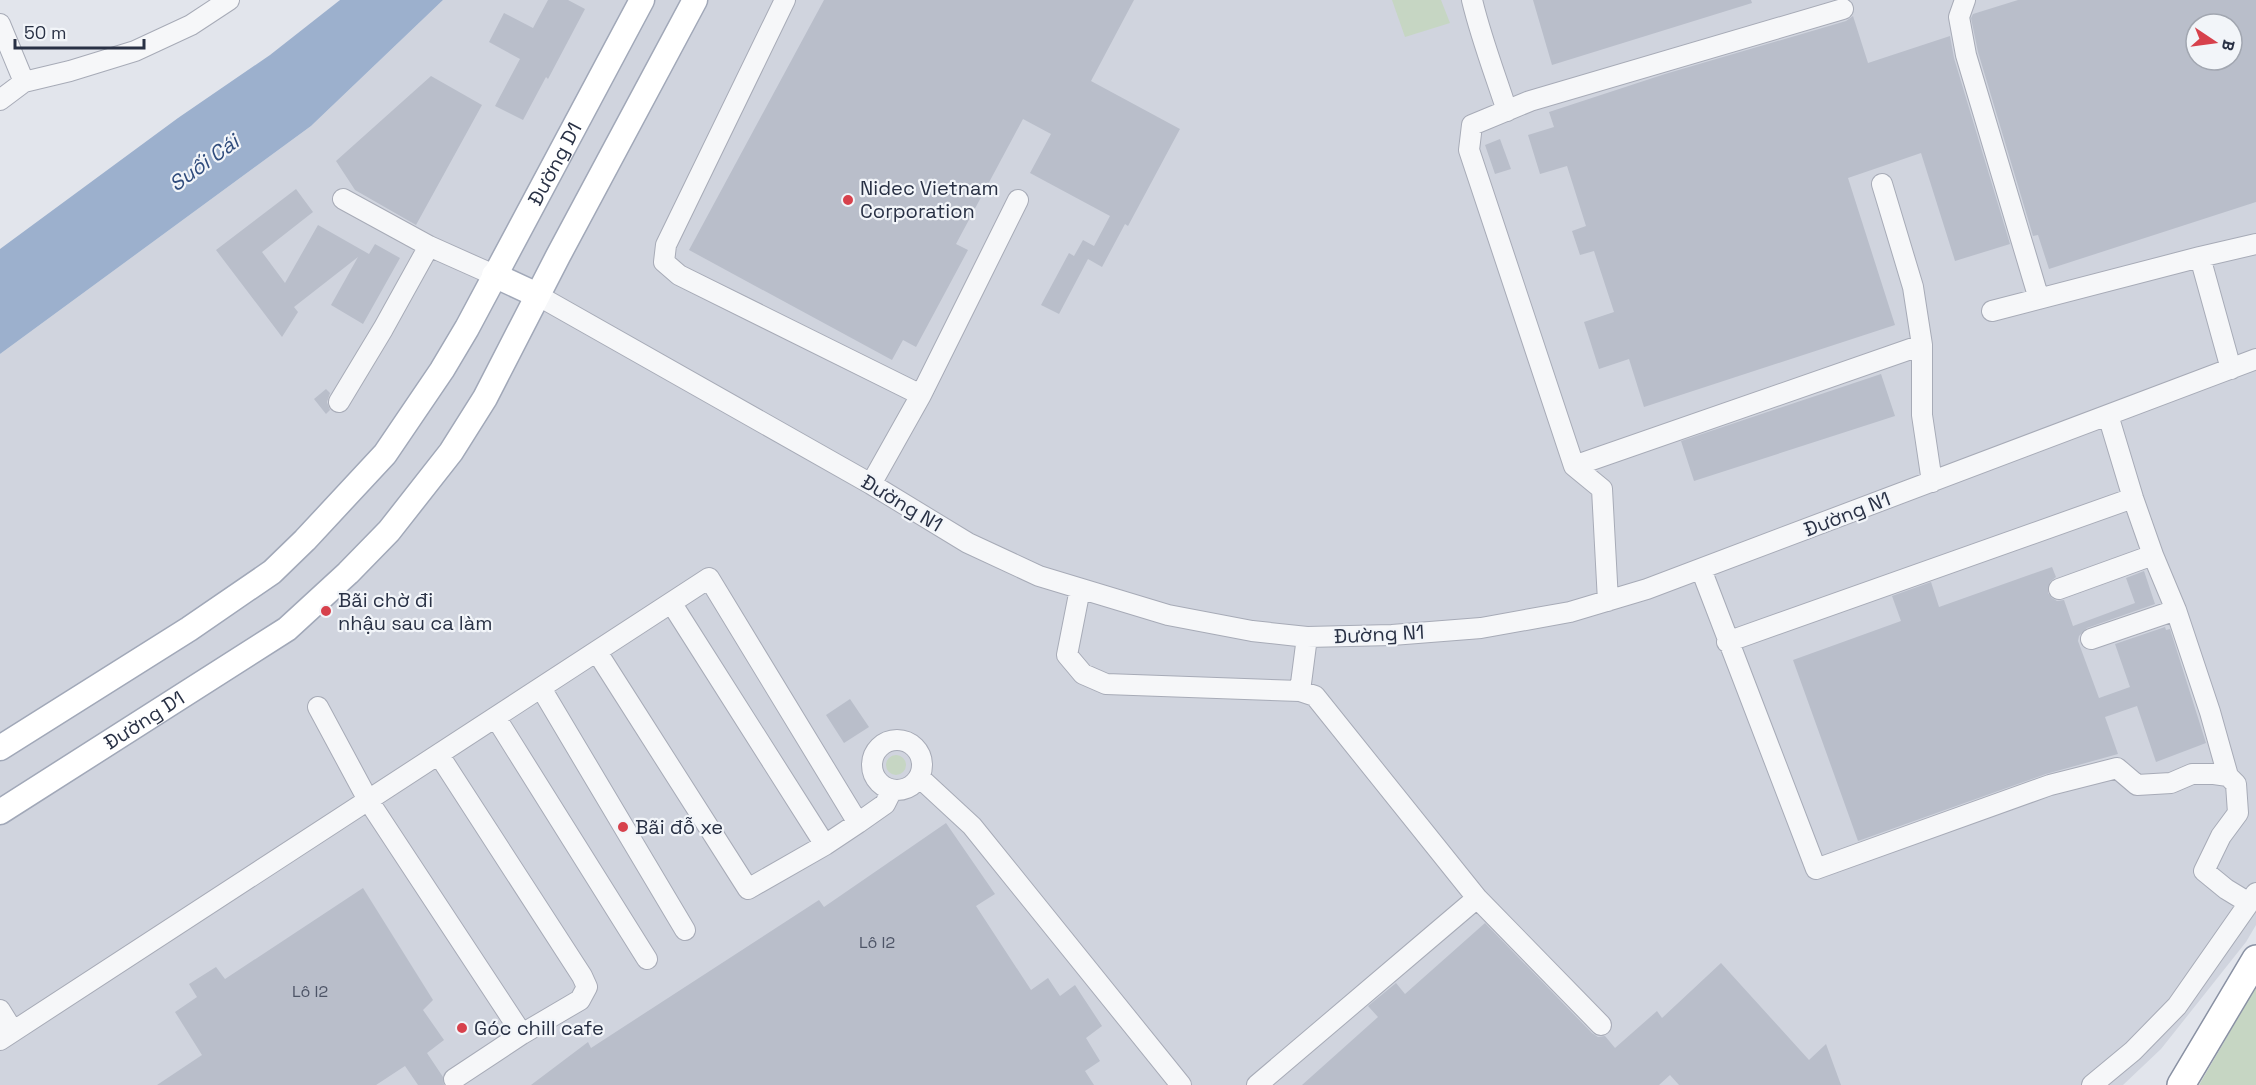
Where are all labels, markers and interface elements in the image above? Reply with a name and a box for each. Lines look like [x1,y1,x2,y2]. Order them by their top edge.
scale bar [15,12,144,50]
north arrow [2184,12,2244,72]
text: 50 m [24,21,66,44]
text: B [2217,38,2240,53]
street label: Đường D1 [522,118,587,210]
water label: Suối Cái [163,127,246,197]
place label: Nidec Vietnam Corporation [860,175,999,224]
marker: Nidec Vietnam Corporation [841,193,855,207]
street label: Đường N1 [857,469,947,537]
street label: Đường N1 [1800,486,1894,542]
place label: Bãi chờ đi nhậu sau ca làm [338,587,492,636]
marker: Bãi chờ đi nhậu sau ca làm [319,604,333,618]
street label: Đường N1 [1333,619,1425,649]
street label: Đường D1 [99,685,189,755]
place label: Bãi đỗ xe [635,814,723,840]
marker: Bãi đỗ xe [616,820,630,834]
house number: Lô I2 [859,932,895,953]
house number: Lô I2 [292,981,328,1002]
place label: Góc chill cafe [474,1015,604,1041]
marker: Góc chill cafe [455,1021,469,1035]

